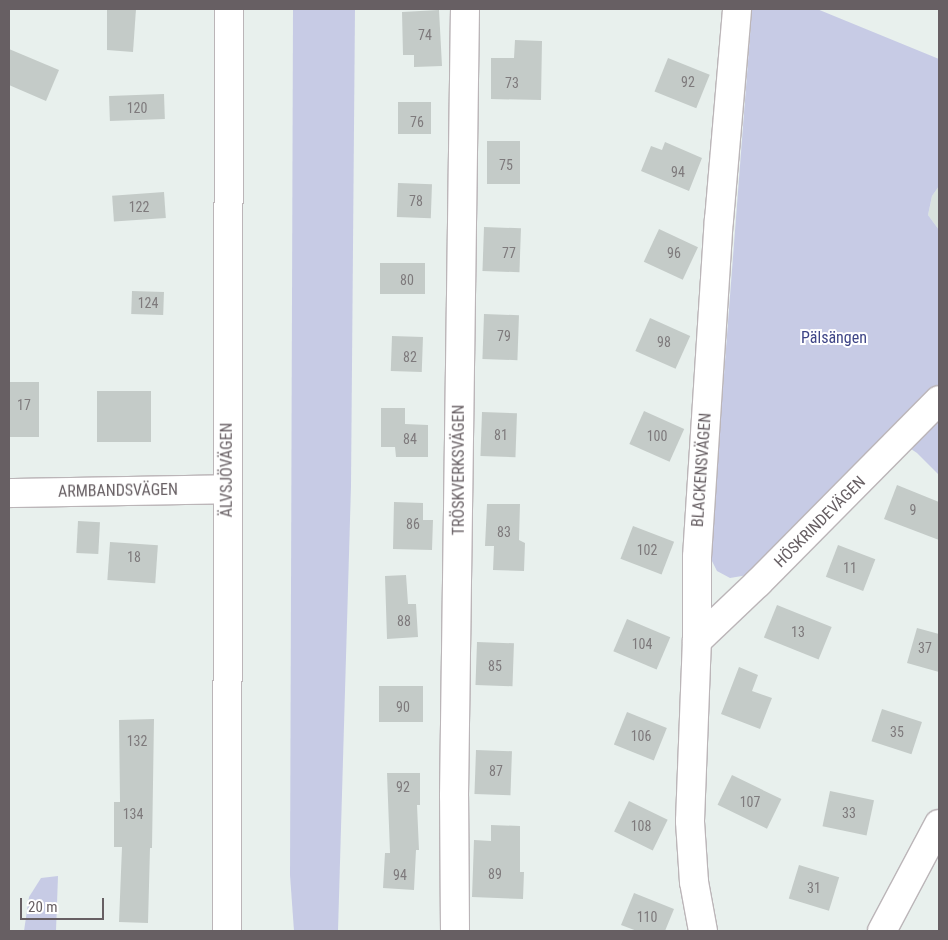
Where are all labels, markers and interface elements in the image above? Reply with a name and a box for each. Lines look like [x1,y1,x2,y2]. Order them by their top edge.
house number: 74 [418,27,432,43]
house number: 92 [681,74,695,90]
house number: 73 [505,75,519,91]
house number: 120 [127,100,147,116]
house number: 76 [410,114,424,130]
house number: 75 [499,157,513,173]
house number: 94 [671,164,685,180]
house number: 78 [409,193,423,209]
house number: 122 [129,199,149,215]
house number: 77 [502,245,516,261]
house number: 96 [667,245,681,261]
house number: 80 [400,272,414,288]
house number: 124 [138,295,158,311]
house number: 79 [497,328,511,344]
park label: Pälsängen [801,328,867,348]
house number: 98 [657,334,671,350]
house number: 82 [403,349,417,365]
house number: 17 [17,397,31,413]
street label: TRÖSKVERKSVÄGEN [449,405,469,535]
street label: BLACKENSVÄGEN [688,412,716,528]
street label: ÄLVSJÖVÄGEN [217,423,237,517]
house number: 81 [494,427,508,443]
house number: 100 [647,428,667,444]
house number: 84 [403,431,417,447]
street label: HÖSKRINDEVÄGEN [770,472,870,572]
street label: ARMBANDSVÄGEN [58,480,178,502]
house number: 9 [910,502,916,518]
house number: 86 [406,516,420,532]
house number: 83 [497,524,511,540]
house number: 102 [637,542,657,558]
house number: 18 [127,549,141,565]
house number: 11 [843,560,857,576]
house number: 88 [397,613,411,629]
house number: 13 [791,624,805,640]
house number: 104 [632,636,652,652]
house number: 37 [918,640,932,656]
house number: 85 [488,658,502,674]
house number: 90 [396,699,410,715]
house number: 35 [890,724,904,740]
house number: 106 [631,728,651,744]
house number: 132 [127,733,147,749]
house number: 87 [489,763,503,779]
house number: 92 [396,779,410,795]
house number: 107 [740,794,760,810]
house number: 33 [842,805,856,821]
house number: 134 [123,806,143,822]
house number: 108 [631,818,651,834]
house number: 89 [488,866,502,882]
house number: 94 [393,867,407,883]
house number: 31 [807,880,821,896]
scale bar [22,888,106,920]
text: 20 m [28,898,58,916]
house number: 110 [637,909,657,925]

